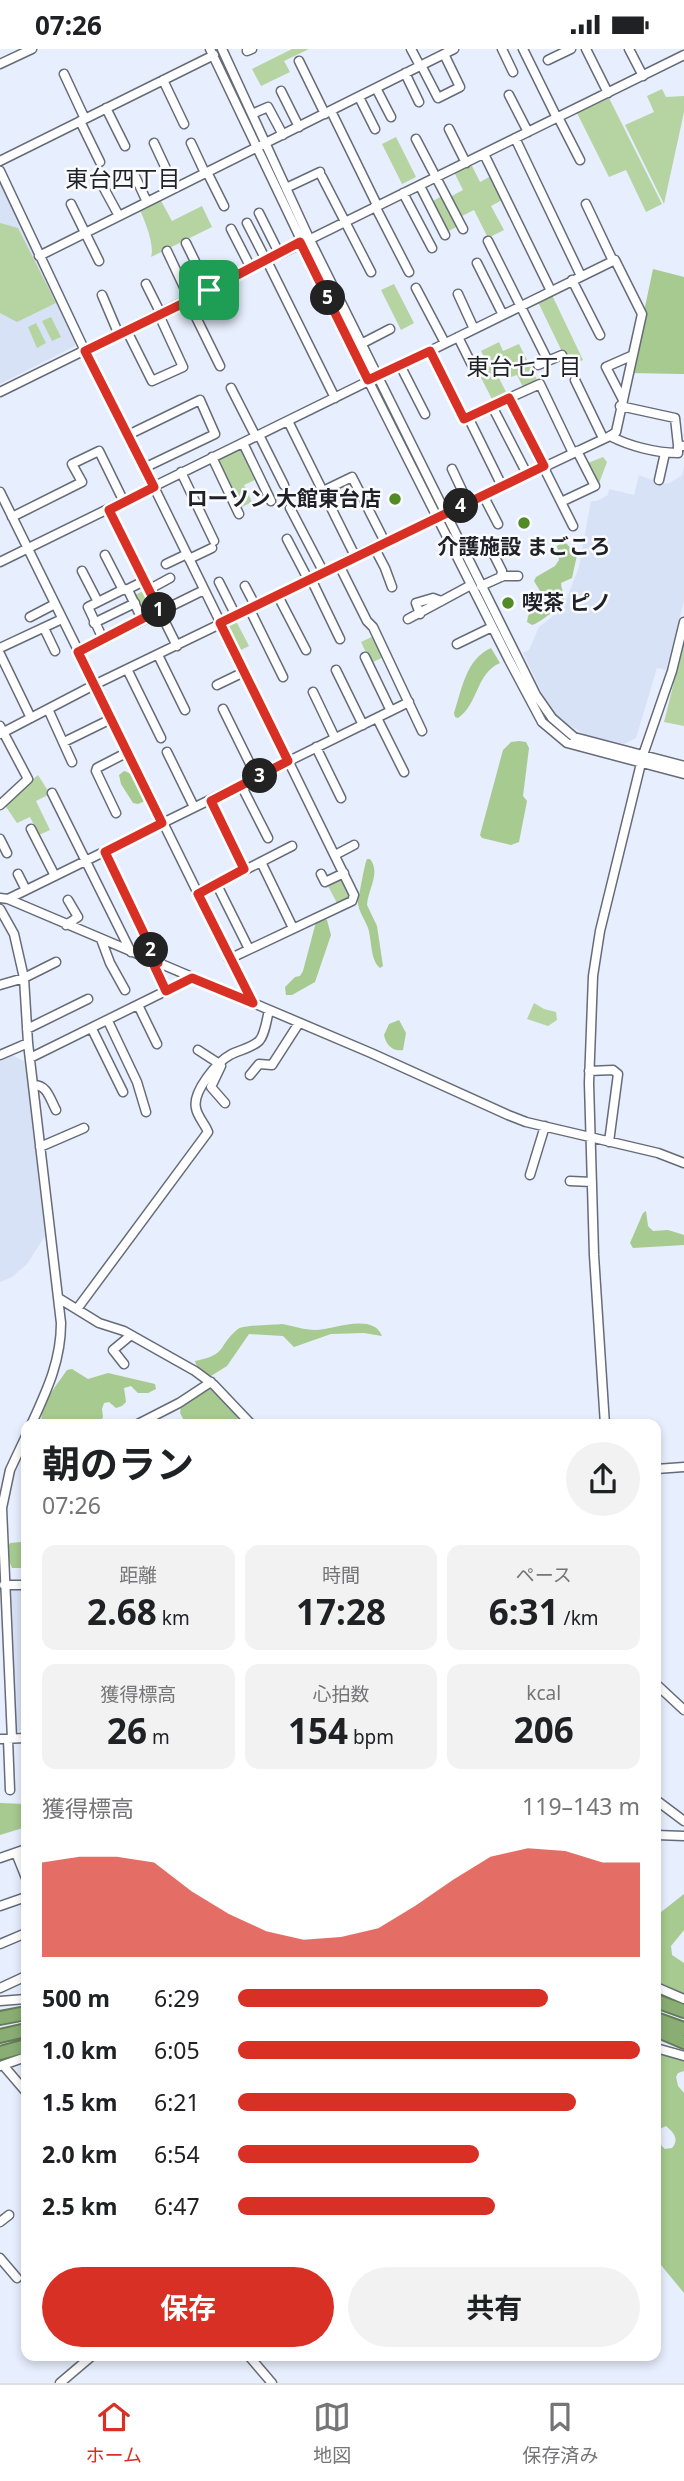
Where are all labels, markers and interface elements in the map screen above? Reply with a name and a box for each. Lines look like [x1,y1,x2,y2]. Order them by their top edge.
text: 07:26 [35,7,102,43]
district label: 東台四丁目 [66,162,181,194]
pin [179,260,239,320]
icon: arrive [190,271,228,309]
pin: 5 [310,281,346,315]
text: 5 [322,284,333,310]
district label: 東台七丁目 [467,350,582,382]
place label: ローソン 大館東台店 [187,484,381,512]
pin: 4 [444,489,478,524]
marker: ローソン 大館東台店 [387,491,403,507]
text: 4 [455,492,466,518]
marker: 介護施設 まごころ [516,515,532,531]
place label: 介護施設 まごころ [437,532,611,560]
place label: 喫茶 ピノ [522,588,611,616]
pin: 1 [142,593,176,627]
marker: 喫茶 ピノ [500,595,516,611]
text: 1 [153,596,164,622]
pin: 3 [243,759,278,793]
text: 3 [254,762,265,788]
pin: 2 [134,933,168,967]
text: 2 [145,936,156,962]
text: 朝のラン [42,1437,194,1489]
button: share [566,1442,640,1516]
text: 07:26 [42,1489,101,1521]
text: 距離 [119,1562,157,1588]
text: 時間 [322,1562,360,1588]
text: ペース [516,1562,572,1588]
text: 2.68 [87,1588,157,1635]
text: 17:28 [296,1588,386,1635]
text: 6:31 [489,1588,559,1635]
text: km [157,1605,190,1631]
text: /km [559,1605,599,1631]
text: kcal [526,1680,561,1706]
text: 獲得標高 [100,1681,176,1707]
text: 心拍数 [312,1681,370,1707]
text: 206 [514,1706,574,1753]
text: 26 [107,1707,147,1754]
text: 154 [288,1707,348,1754]
text: m [147,1724,170,1750]
text: bpm [348,1724,394,1750]
text: 119–143 m [522,1790,640,1822]
text: 獲得標高 [42,1792,134,1824]
text: 500 m [42,1982,110,2014]
text: 6:29 [154,1982,200,2014]
text: 1.0 km [42,2034,117,2066]
text: 6:05 [154,2034,200,2066]
text: 1.5 km [42,2086,117,2118]
text: 6:21 [154,2086,200,2118]
text: 2.0 km [42,2138,117,2170]
text: 6:54 [154,2138,200,2170]
text: 2.5 km [42,2190,117,2222]
text: 6:47 [154,2190,200,2222]
button: 保存 [42,2267,334,2347]
button: 共有 [348,2267,640,2347]
tab: ホーム [86,2398,142,2468]
tab: 地図 [313,2398,351,2468]
tab: 保存済み [522,2398,598,2468]

